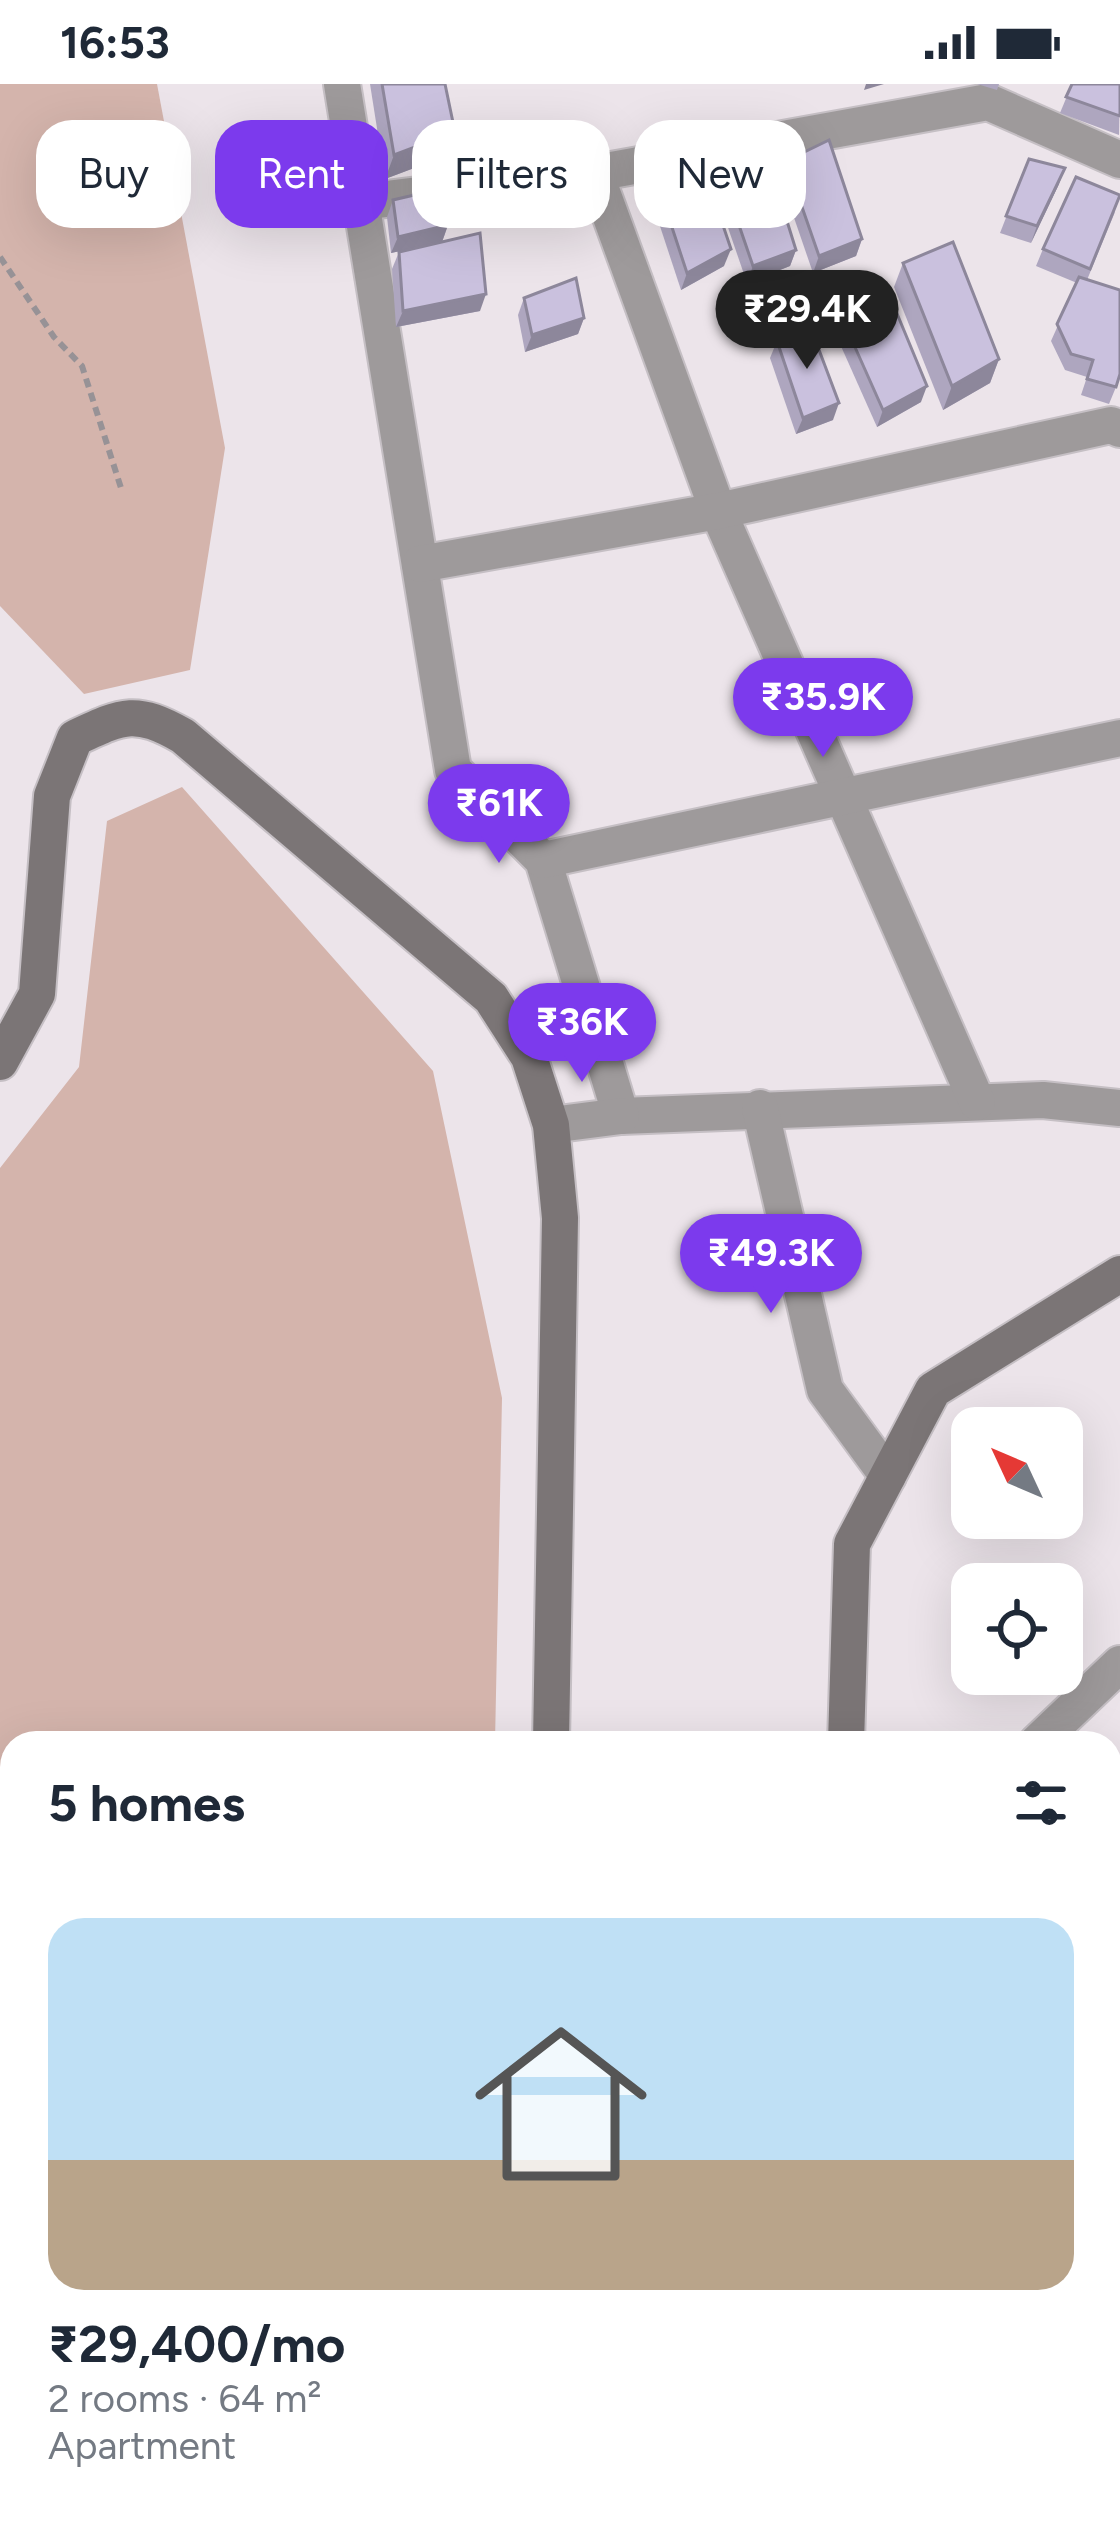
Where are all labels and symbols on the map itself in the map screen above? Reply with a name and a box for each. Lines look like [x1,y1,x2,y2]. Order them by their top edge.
pin: ₹29.4K [709,270,905,372]
pin: ₹35.9K [725,658,921,760]
pin: ₹61K [428,764,570,866]
pin: ₹36K [511,983,653,1085]
pin: ₹49.3K [673,1214,869,1316]
north arrow [951,1407,1083,1539]

